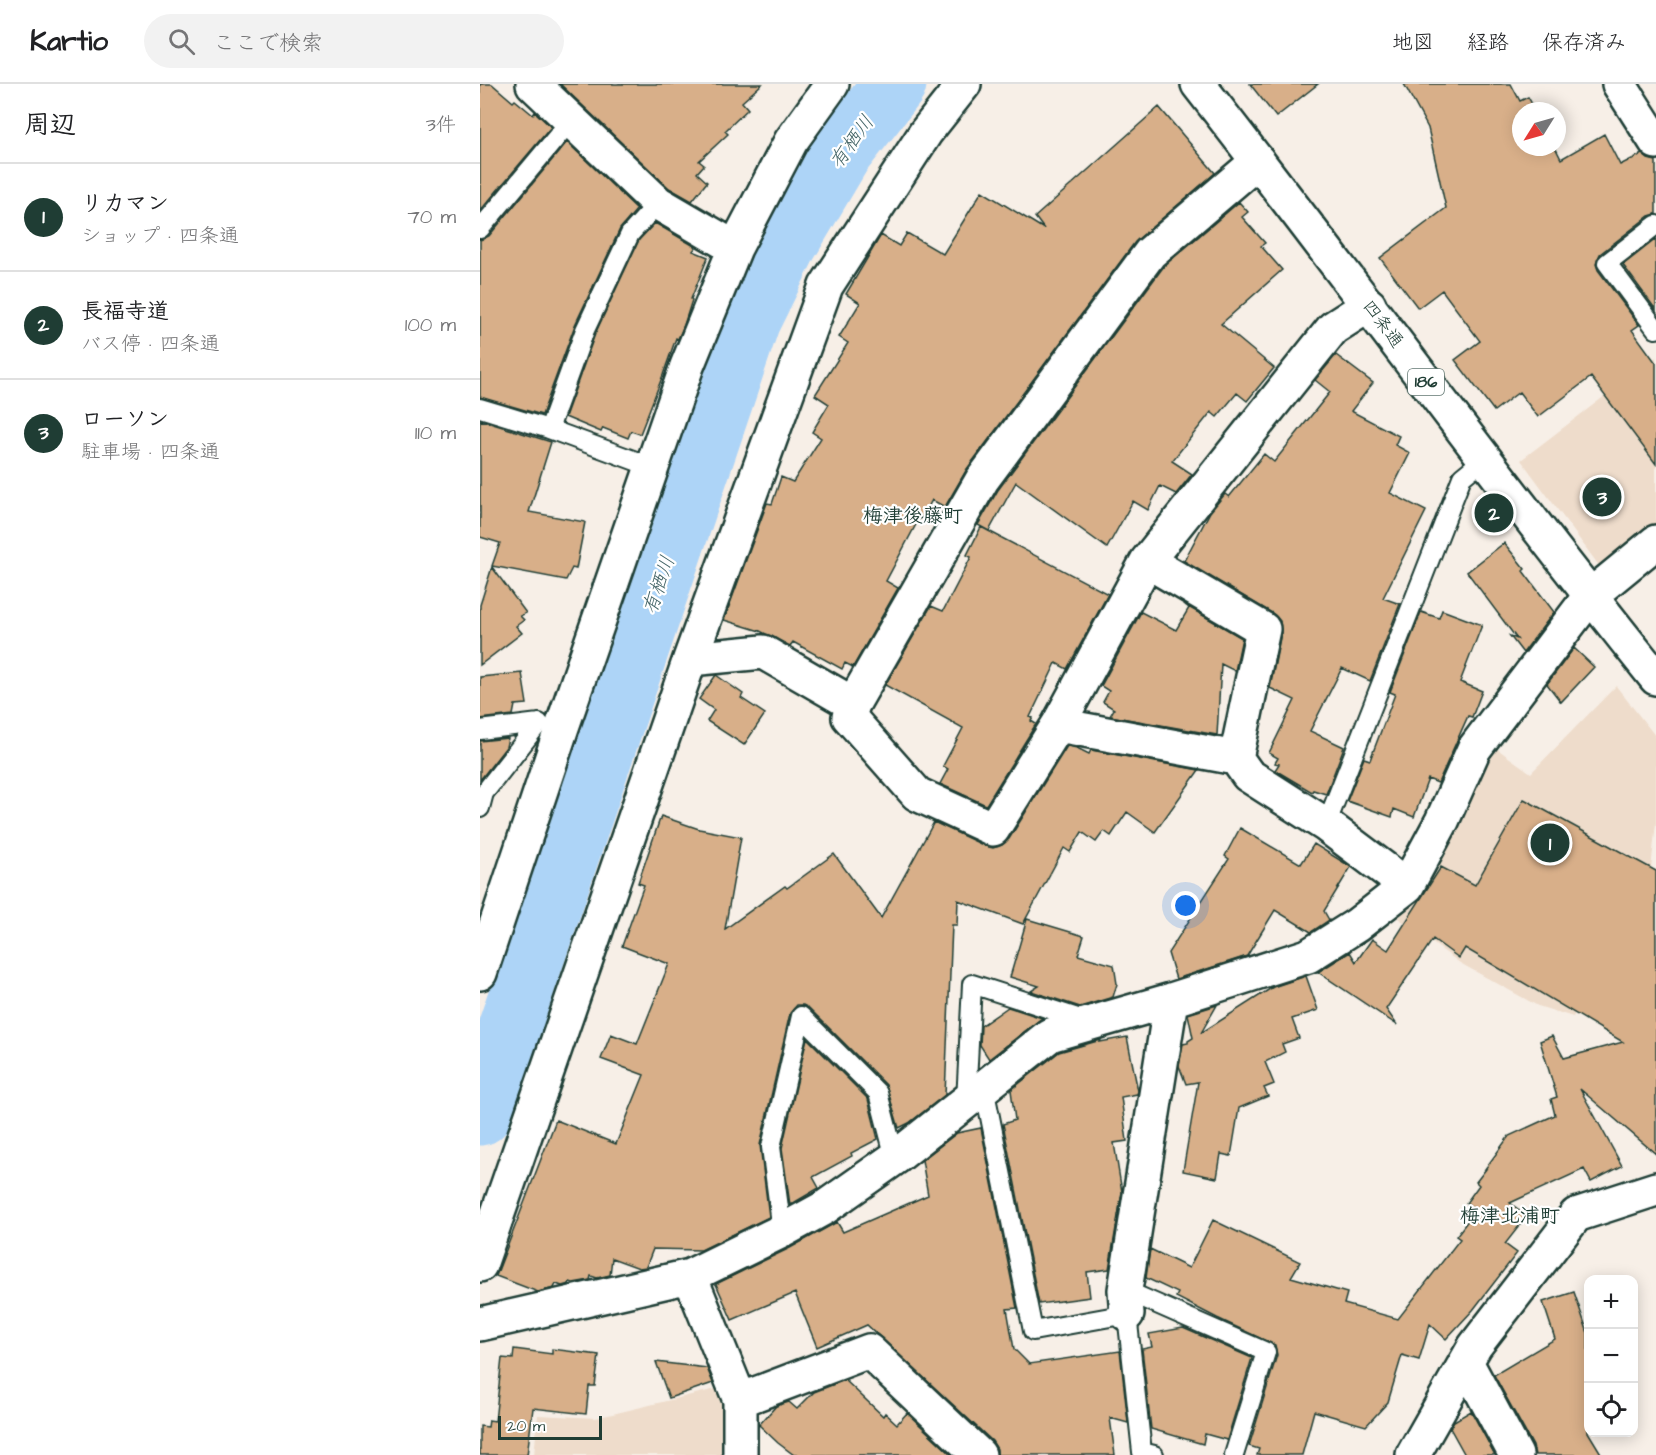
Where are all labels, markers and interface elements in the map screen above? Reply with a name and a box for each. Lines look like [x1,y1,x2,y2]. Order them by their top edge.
search box [144,14,564,68]
text: Kartio [30,22,108,61]
icon: search [165,25,198,58]
text: ここで検索 [213,28,323,59]
text: 地図 [1392,28,1434,57]
text: 経路 [1467,28,1509,57]
text: 保存済み [1542,28,1626,57]
north arrow [1512,102,1566,156]
text: 周辺 [24,107,76,143]
water label: 有栖川 [823,110,881,174]
text: 3件 [426,111,456,139]
text: リカマン [81,188,169,219]
text: 1 [42,203,45,231]
text: 70 m [408,203,456,231]
text: ショップ · 四条通 [81,222,239,250]
street label: 四条通 [1357,295,1409,353]
text: 長福寺道 [81,296,169,327]
text: 2 [38,311,49,339]
text: 100 m [405,311,456,339]
text: バス停 · 四条通 [81,330,220,358]
road number: 186 [1408,369,1444,395]
text: ローソン [81,404,169,435]
text: 3 [38,419,49,447]
text: 110 m [415,419,456,447]
text: 駐車場 · 四条通 [81,438,220,466]
pin: 3 [1582,474,1622,520]
pin: 2 [1474,490,1514,536]
district label: 梅津後藤町 [863,502,963,530]
water label: 有栖川 [636,552,682,618]
pin: 1 [1530,820,1570,866]
your location [1171,891,1200,920]
district label: 梅津北浦町 [1460,1202,1560,1230]
map controls [1584,1275,1638,1437]
button: + [1584,1275,1638,1329]
button: − [1584,1329,1638,1383]
button: locate [1584,1383,1638,1437]
scale bar [498,1413,602,1440]
text: 20 m [507,1415,545,1437]

